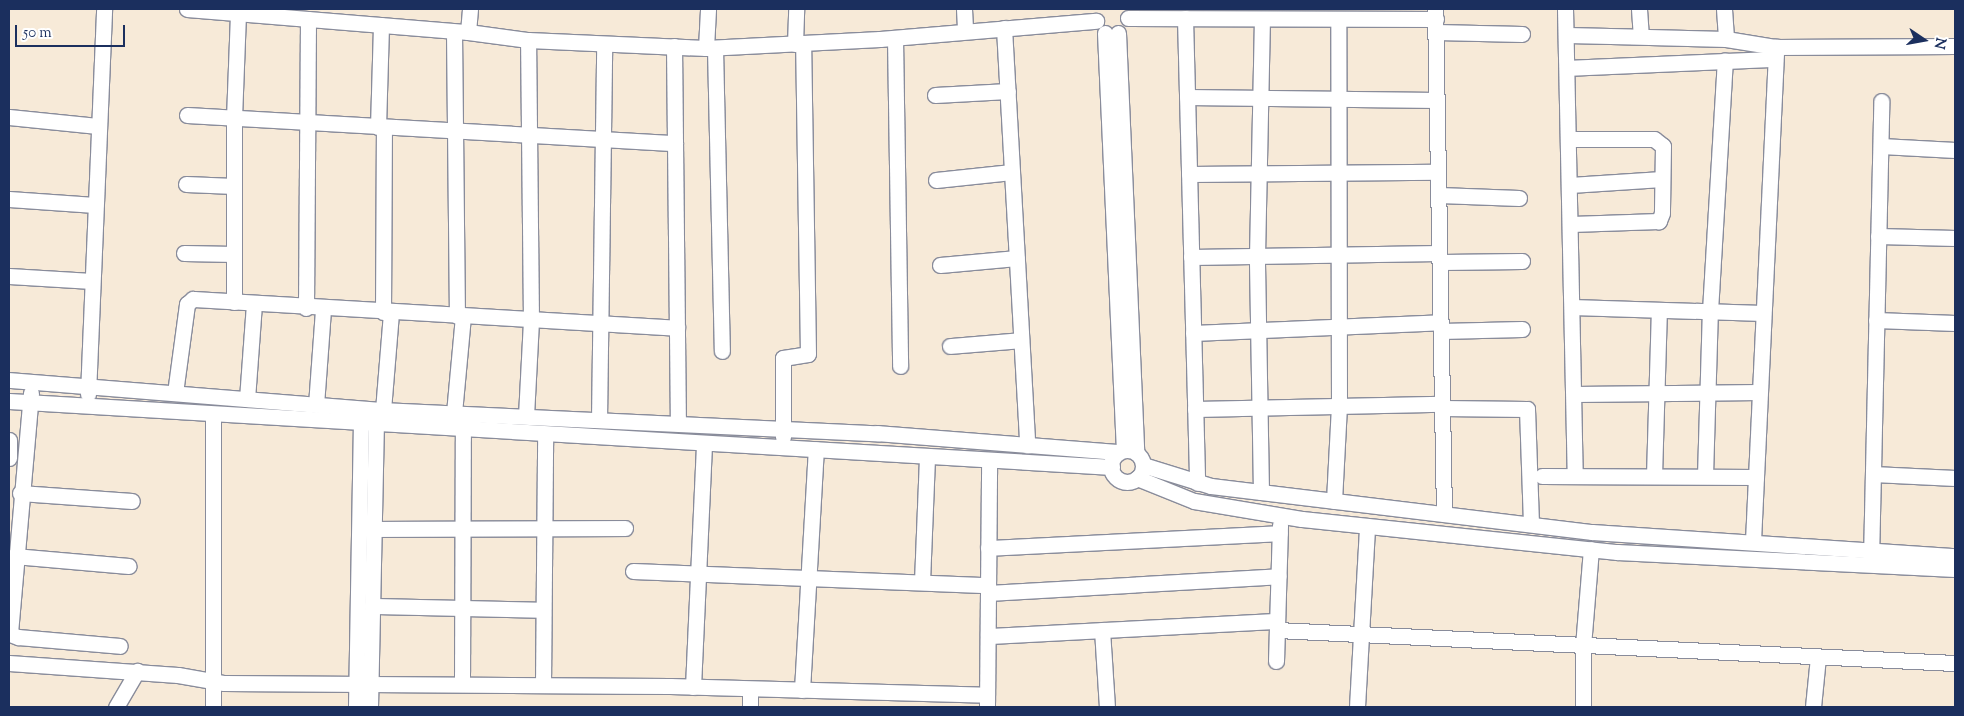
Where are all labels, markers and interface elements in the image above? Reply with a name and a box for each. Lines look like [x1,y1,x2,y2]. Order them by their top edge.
scale bar [18,15,128,47]
north arrow [1899,15,1949,65]
text: 50 m [23,23,52,44]
text: N [1928,36,1950,51]

